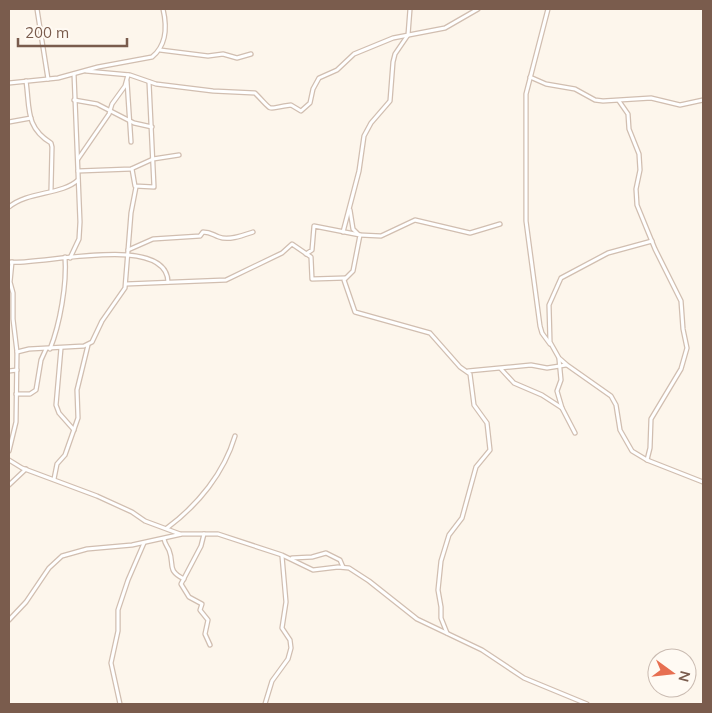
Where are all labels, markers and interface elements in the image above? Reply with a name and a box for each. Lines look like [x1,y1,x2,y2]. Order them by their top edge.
scale bar [18,15,126,47]
text: 200 m [25,23,69,42]
north arrow [647,648,697,698]
text: N [674,669,695,684]

